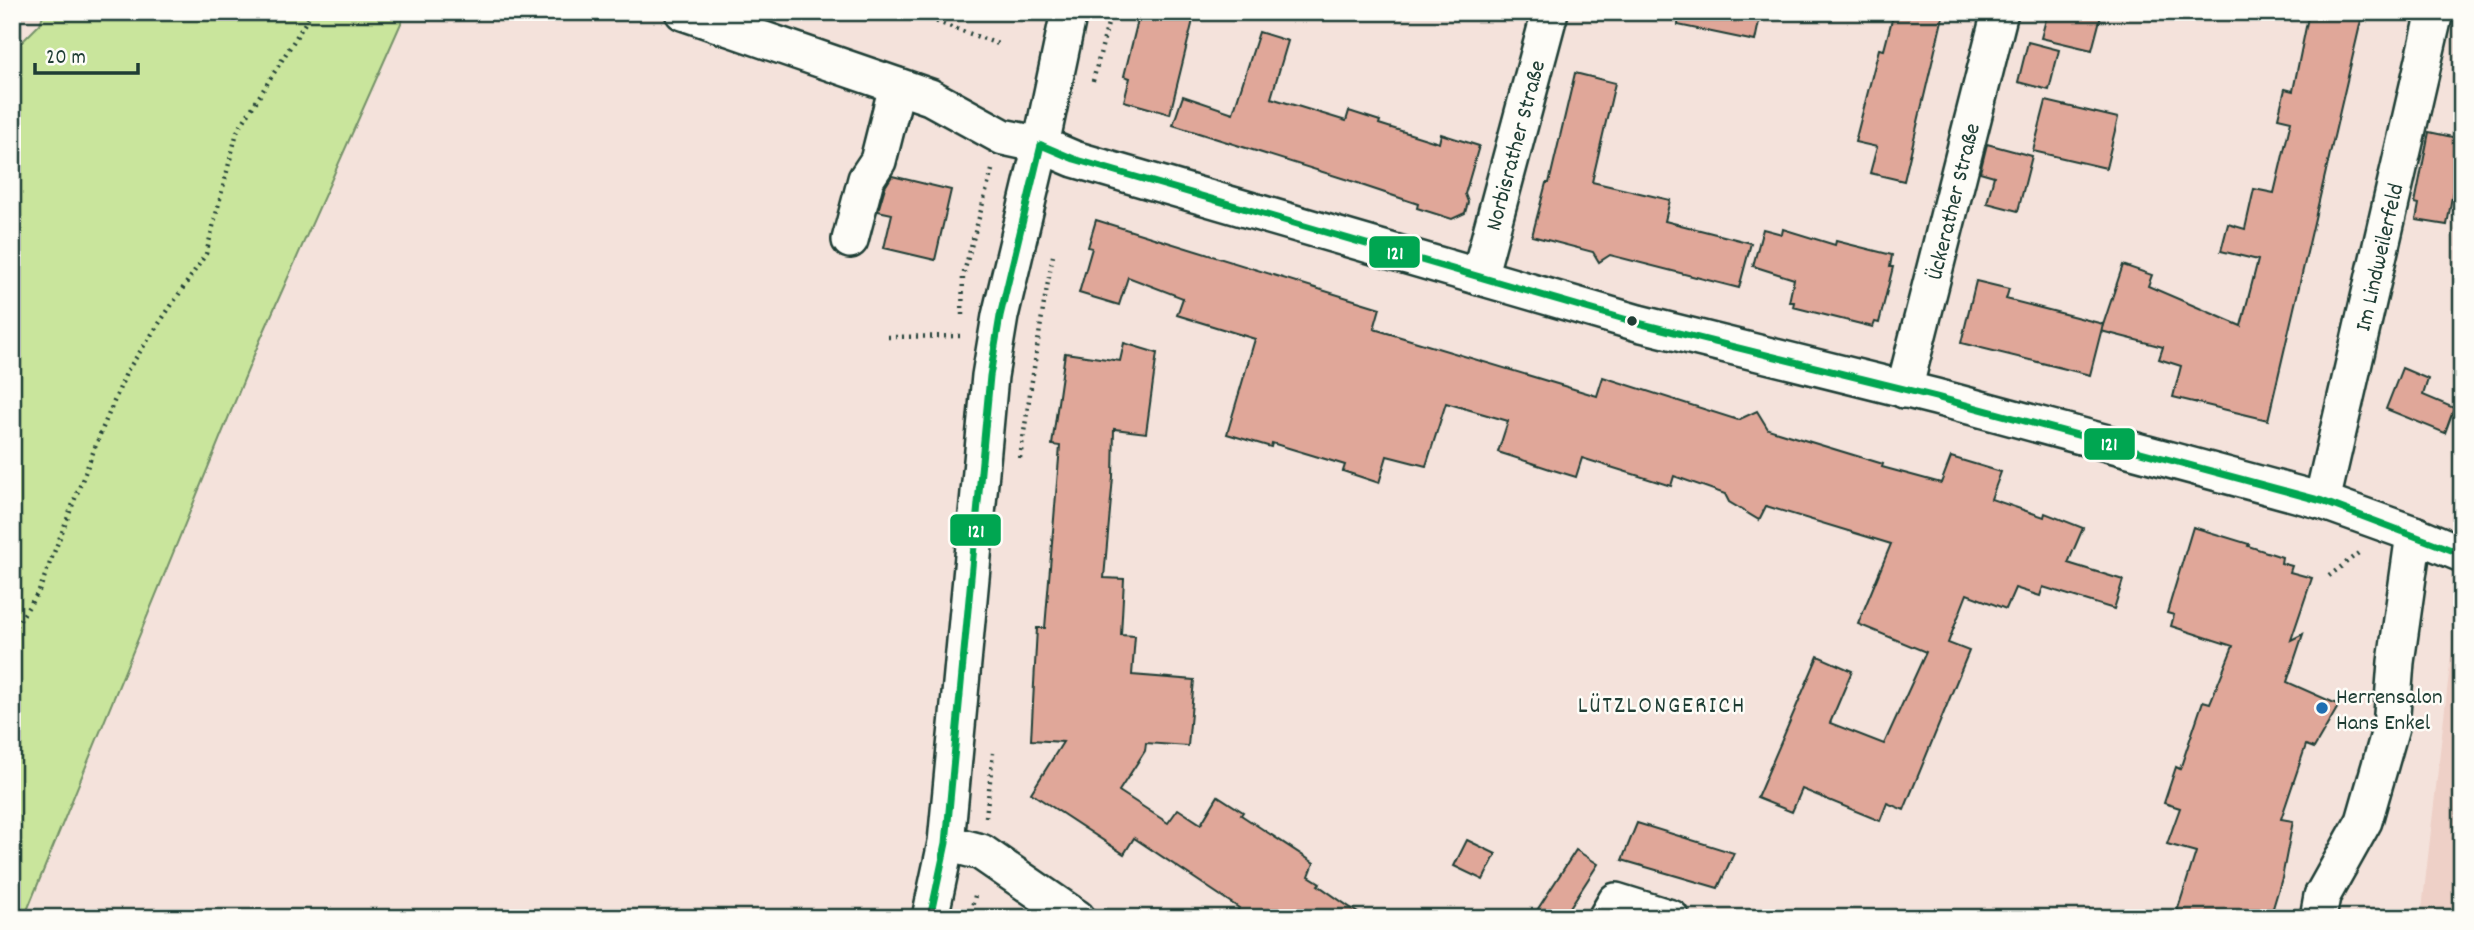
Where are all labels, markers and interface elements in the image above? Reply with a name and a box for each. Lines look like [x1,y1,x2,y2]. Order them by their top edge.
scale bar [35,32,138,76]
text: 20 m [46,44,86,74]
street label: Norbisrather Straße [1479,57,1556,235]
street label: Ückerather Straße [1920,120,1991,284]
street label: Im Lindweilerfeld [2348,181,2414,335]
line badge: 121 [1368,235,1421,269]
text: 121 [1387,242,1403,269]
unlabelled marker [1625,314,1639,328]
line badge: 121 [2083,427,2136,461]
text: 121 [2101,433,2117,460]
line badge: 121 [949,513,1002,547]
text: 121 [968,520,984,547]
place label: Herrensalon Hans Enkel [2336,682,2443,741]
district label: LÜTZLONGERICH [1578,690,1746,724]
marker: Herrensalon Hans Enkel [2314,700,2330,716]

